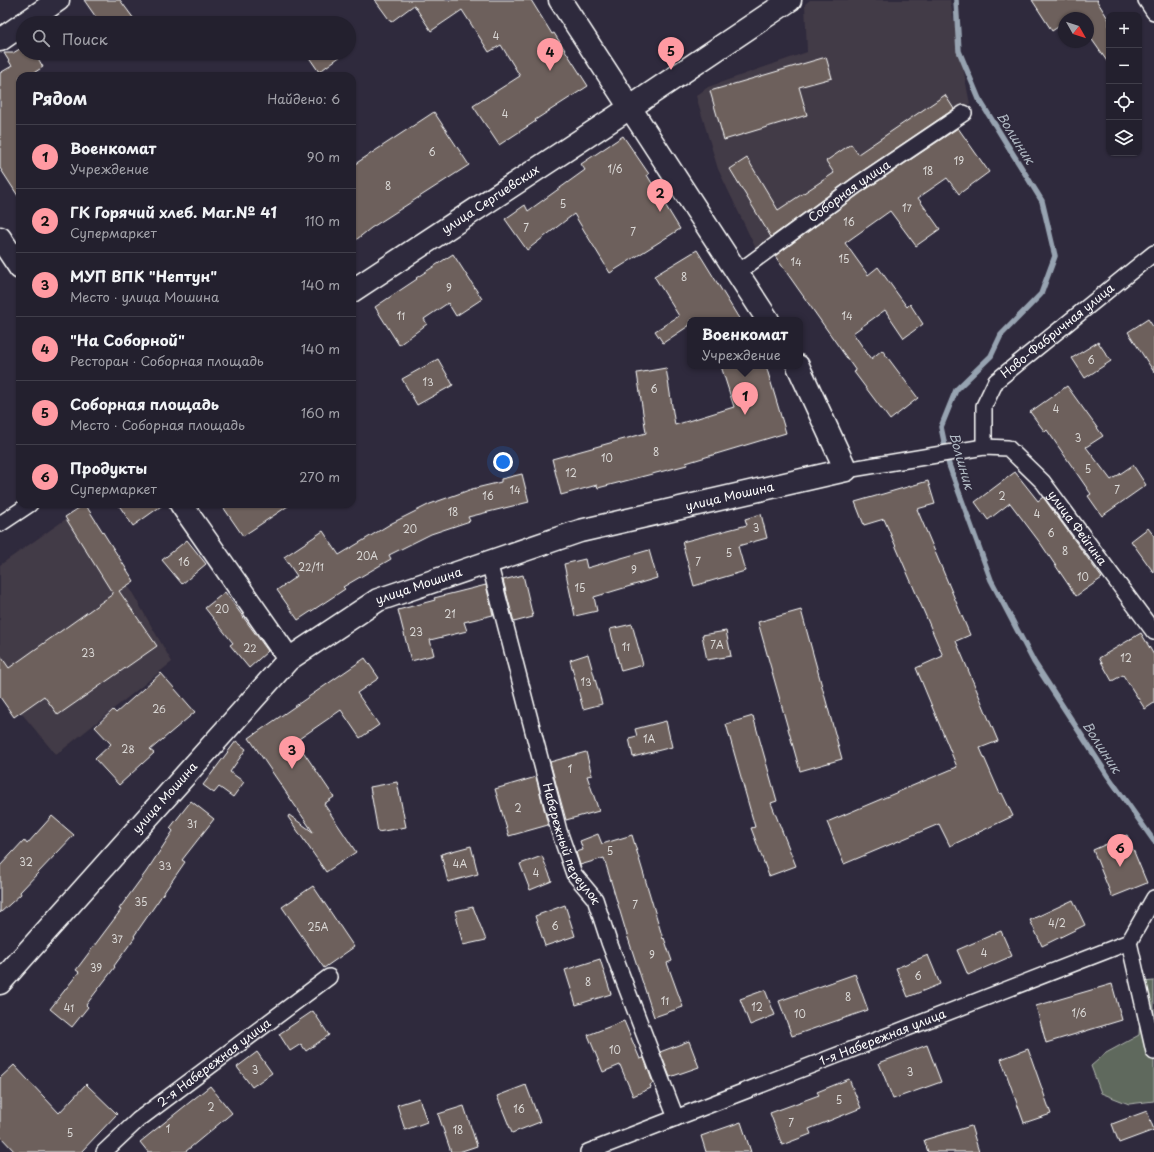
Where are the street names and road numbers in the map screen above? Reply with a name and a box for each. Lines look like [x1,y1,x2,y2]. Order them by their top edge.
street label: Соборная улица [804,155,894,226]
street label: улица Сергиевских [438,160,543,238]
street label: Ново-Фабричная улица [996,278,1118,382]
street label: улица Мошина [683,477,776,515]
street label: улица Фейгина [1044,486,1112,569]
street label: улица Мошина [373,562,465,608]
street label: улица Мошина [128,757,201,837]
street label: Набережный переулок [539,781,606,907]
street label: 1-я Набережная улица [816,1004,949,1070]
street label: 2-я Набережная улица [155,1016,275,1110]

